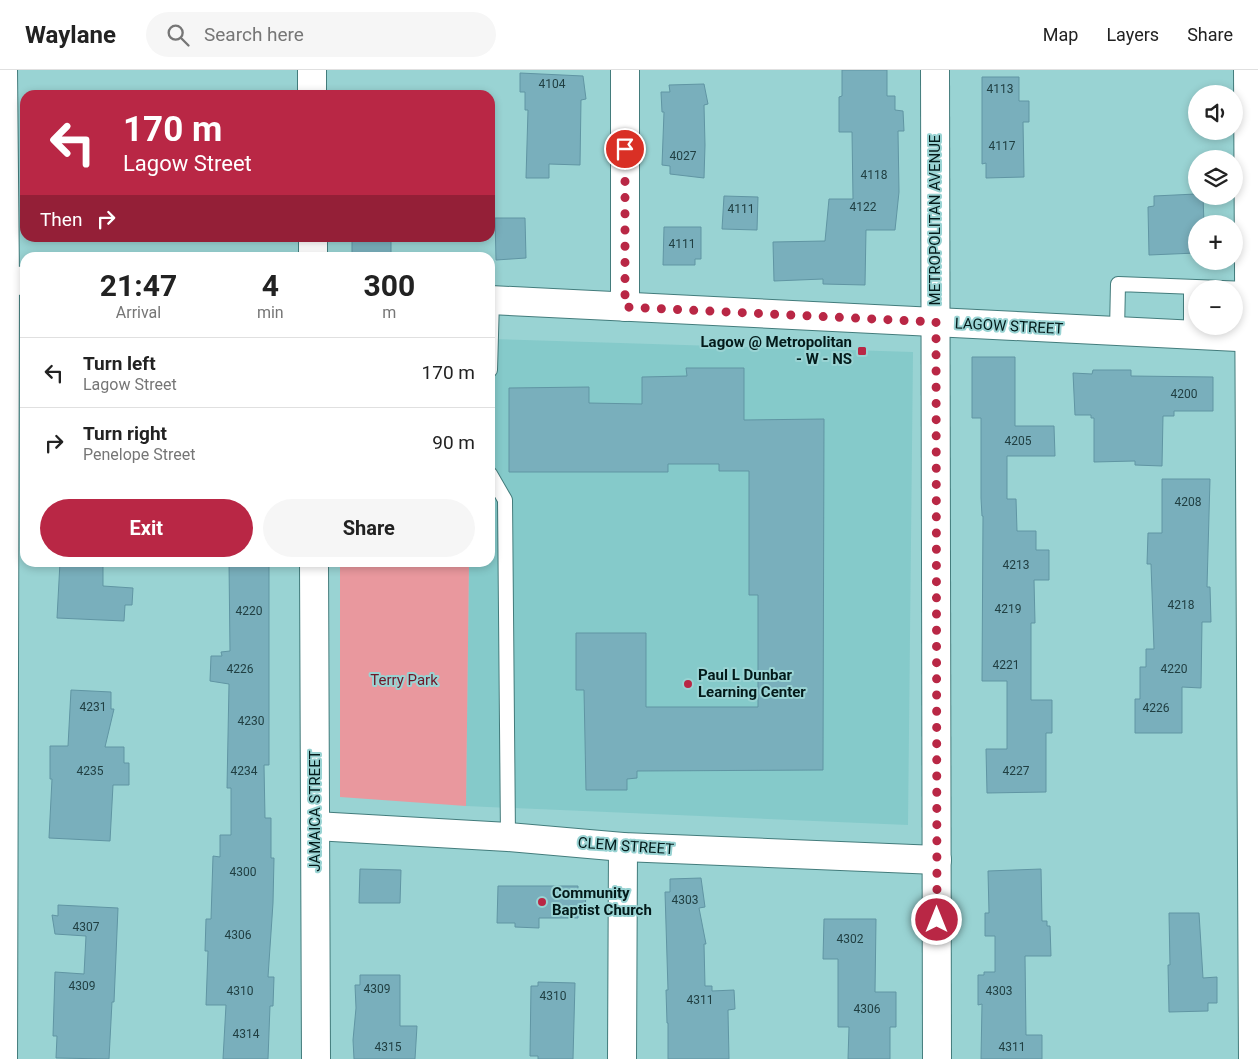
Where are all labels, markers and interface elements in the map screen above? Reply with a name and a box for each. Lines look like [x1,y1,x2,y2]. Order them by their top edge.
search box [146,12,496,57]
text: Waylane [25,21,116,49]
icon: search [164,21,192,49]
text: Search here [204,23,304,46]
text: Map [1043,24,1078,45]
text: Layers [1106,24,1159,45]
text: Share [1187,24,1233,45]
house number: 4104 [539,77,566,91]
house number: 4113 [987,82,1013,96]
map controls [1188,85,1243,335]
button: sound [1188,85,1243,140]
text: 170 m [123,109,222,150]
icon: left [40,110,105,175]
pin [604,128,646,170]
street label: METROPOLITAN AVENUE [926,134,944,305]
icon: arrive [611,135,639,163]
house number: 4117 [989,139,1016,153]
house number: 4027 [670,149,697,163]
button: layers [1188,150,1243,205]
text: Lagow Street [123,151,252,176]
house number: 4118 [861,168,888,182]
house number: 4122 [850,200,877,214]
house number: 4111 [728,202,754,216]
icon: right [92,205,120,233]
text: Then [40,208,82,231]
button: + [1188,215,1243,270]
house number: 4111 [669,237,695,251]
text: 21:47 [100,268,177,303]
text: 4 [262,268,279,303]
text: 300 [364,268,415,303]
button: − [1188,280,1243,335]
text: Arrival [116,303,161,322]
text: min [257,303,284,322]
text: m [382,303,396,322]
street label: LAGOW STREET [954,314,1064,338]
place label: Lagow @ Metropolitan - W - NS [701,333,852,368]
marker: Lagow @ Metropolitan - W - NS [856,345,868,357]
text: Turn left [83,352,156,375]
icon: left [40,359,68,387]
text: 170 m [422,361,475,384]
text: Lagow Street [83,375,177,394]
house number: 4200 [1171,387,1198,401]
text: Turn right [83,422,167,445]
icon: right [40,429,68,457]
text: 90 m [432,431,475,454]
house number: 4205 [1005,434,1032,448]
text: Penelope Street [83,445,195,464]
house number: 4208 [1175,495,1202,509]
button: Exit [40,499,253,557]
button: Share [263,499,475,557]
house number: 4213 [1003,558,1029,572]
house number: 4218 [1168,598,1195,612]
house number: 4219 [995,602,1021,616]
house number: 4220 [236,604,263,618]
house number: 4221 [993,658,1019,672]
house number: 4226 [227,662,254,676]
house number: 4220 [1161,662,1188,676]
place label: Paul L Dunbar Learning Center [698,666,806,701]
park label: Terry Park [370,671,438,689]
marker: Paul L Dunbar Learning Center [682,678,694,690]
house number: 4231 [80,700,106,714]
house number: 4226 [1143,701,1170,715]
house number: 4230 [238,714,265,728]
street label: JAMAICA STREET [306,750,324,872]
house number: 4235 [77,764,104,778]
house number: 4234 [231,764,258,778]
house number: 4227 [1003,764,1030,778]
street label: CLEM STREET [577,834,675,858]
house number: 4300 [230,865,257,879]
place label: Community Baptist Church [552,884,652,919]
house number: 4303 [672,893,698,907]
position arrow [910,893,962,945]
marker: Community Baptist Church [536,896,548,908]
house number: 4307 [73,920,100,934]
house number: 4306 [225,928,252,942]
house number: 4302 [837,932,864,946]
house number: 4309 [69,979,95,993]
house number: 4309 [364,982,390,996]
house number: 4310 [227,984,254,998]
house number: 4303 [986,984,1012,998]
house number: 4310 [540,989,567,1003]
house number: 4311 [687,993,713,1007]
house number: 4306 [854,1002,881,1016]
house number: 4314 [233,1027,260,1041]
house number: 4315 [375,1040,402,1054]
house number: 4311 [999,1040,1025,1054]

